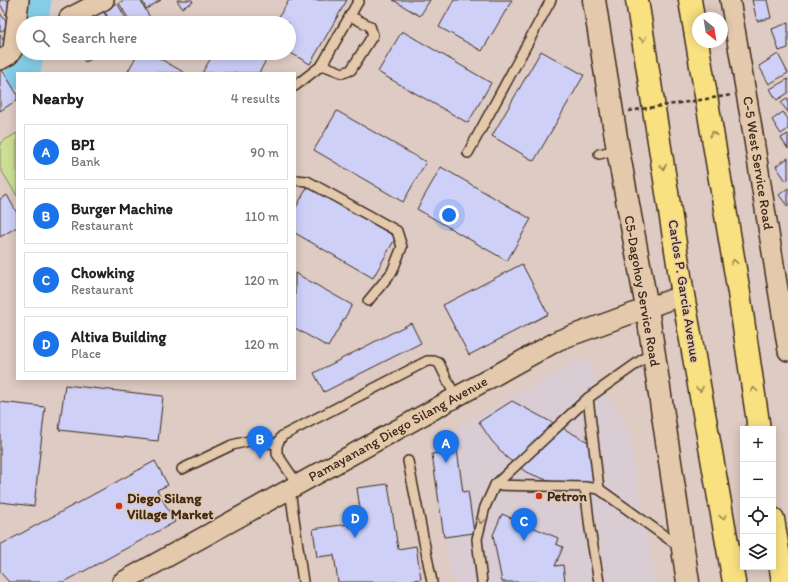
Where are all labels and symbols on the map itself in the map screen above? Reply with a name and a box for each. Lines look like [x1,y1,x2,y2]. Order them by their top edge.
north arrow [692,12,728,48]
one-way arrow [638,35,647,42]
street label: C-5 West Service Road [739,95,777,231]
one-way arrow [709,131,717,137]
one-way arrow [658,164,667,170]
your location [439,205,459,225]
street label: C5-Dagohoy Service Road [620,214,664,368]
street label: Carlos P. Garcia Avenue [664,218,704,364]
one-way arrow [730,259,739,265]
street label: Pamayanang Diego Silang Avenue [306,373,490,485]
one-way arrow [695,386,704,392]
one-way arrow [750,387,759,394]
pin: B [247,426,273,459]
pin: A [433,430,459,463]
place label: Petron [547,488,587,505]
place label: Diego Silang Village Market [127,490,214,523]
marker: Petron [534,491,544,501]
marker: Diego Silang Village Market [114,501,124,511]
pin: D [342,505,368,538]
pin: C [511,508,537,541]
one-way arrow [718,514,726,520]
one-way arrow [477,518,486,525]

